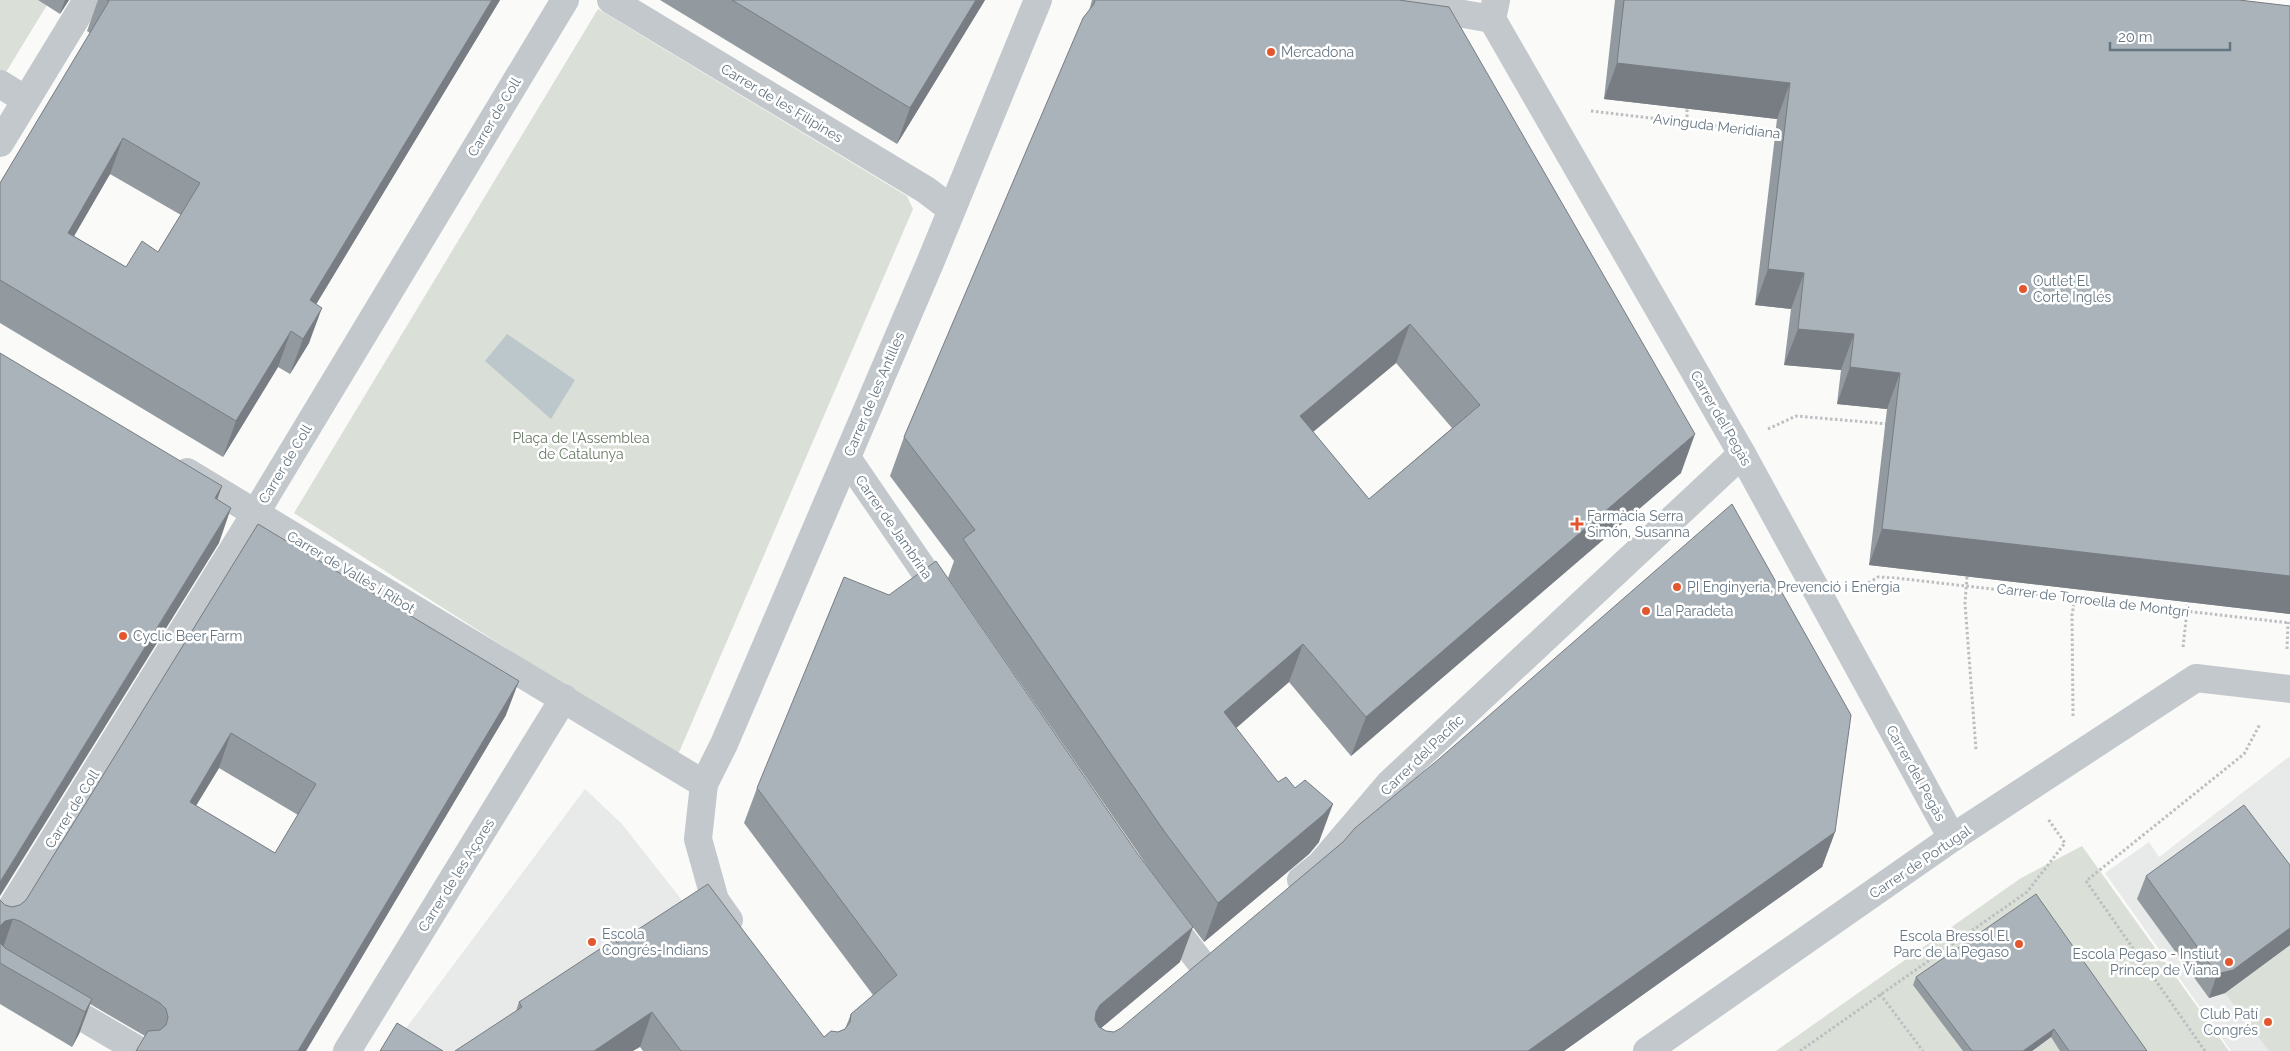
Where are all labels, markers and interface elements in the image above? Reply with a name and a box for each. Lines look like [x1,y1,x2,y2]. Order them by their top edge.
scale bar [2110,20,2230,52]
text: 20 m [2118,28,2153,46]
place label: Mercadona [1281,44,1354,60]
marker: Mercadona [1265,46,1277,58]
street label: Carrer de les Filipines [718,60,846,146]
street label: Carrer de Coll [464,74,524,159]
street label: Avinguda Meridiana [1652,110,1782,142]
place label: Outlet El Corte Inglés [2033,273,2112,305]
marker: Outlet El Corte Inglés [2017,283,2029,295]
street label: Carrer de les Antilles [841,329,908,459]
street label: Carrer del Pegàs [1687,368,1755,469]
street label: Carrer de Coll [255,421,315,506]
park label: Plaça de l'Assemblea de Catalunya [512,430,650,462]
street label: Carrer de Jambrina [852,472,936,582]
place label: Farmàcia Serra Simón, Susanna [1587,508,1690,540]
marker: Farmàcia Serra Simón, Susanna [1571,518,1583,530]
street label: Carrer de Vallès i Ribot [284,528,418,617]
place label: PI Enginyeria, Prevenció i Energia [1687,579,1900,595]
street label: Carrer de Torroella de Montgrí [1996,580,2191,620]
marker: PI Enginyeria, Prevenció i Energia [1671,581,1683,593]
place label: La Paradeta [1656,603,1733,619]
marker: La Paradeta [1640,605,1652,617]
place label: Cyclic Beer Farm [133,628,242,644]
marker: Cyclic Beer Farm [117,630,129,642]
street label: Carrer del Pacífic [1377,711,1467,799]
street label: Carrer del Pegàs [1883,722,1949,824]
street label: Carrer de Coll [42,767,103,851]
street label: Carrer de les Açores [415,815,497,935]
street label: Carrer de Portugal [1866,822,1974,902]
place label: Escola Congrés-Indians [602,926,709,958]
place label: Escola Bressol El Parc de la Pegaso [1893,928,2009,960]
marker: Escola Congrés-Indians [586,936,598,948]
marker: Escola Bressol El Parc de la Pegaso [2013,938,2025,950]
place label: Escola Pegaso - Instiut Príncep de Viana [2072,946,2219,978]
marker: Escola Pegaso - Instiut Príncep de Viana [2223,956,2235,968]
place label: Club Patí Congrés [2200,1006,2259,1038]
marker: Club Patí Congrés [2262,1016,2274,1028]

